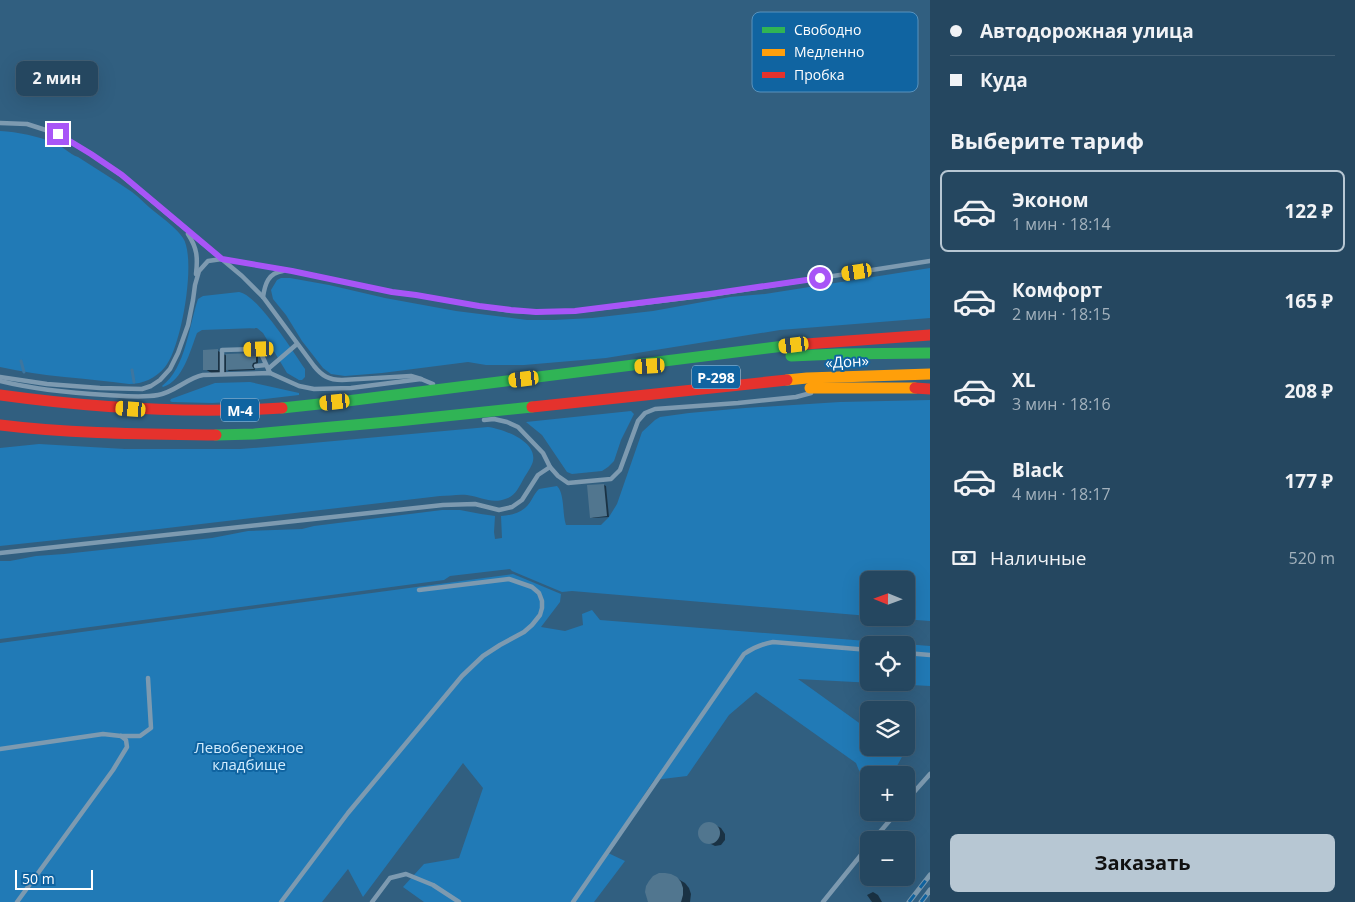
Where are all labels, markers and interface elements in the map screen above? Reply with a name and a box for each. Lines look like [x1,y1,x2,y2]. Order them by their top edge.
legend [752,12,918,92]
text: Автодорожная улица [980,18,1194,44]
text: Свободно [794,20,861,39]
text: Медленно [794,42,865,61]
callout: 2 мин [17,62,99,96]
text: Пробка [794,65,845,84]
text: 2 мин [33,67,81,89]
text: Куда [980,67,1028,93]
route end [47,123,69,145]
text: Выберите тариф [950,125,1144,155]
text: Эконом [1012,187,1089,213]
icon: car [952,189,997,234]
text: 122 ₽ [1284,198,1333,224]
text: 1 мин · 18:14 [1012,213,1111,235]
car [841,262,872,282]
route start [809,267,831,289]
text: Комфорт [1012,277,1102,303]
icon: car [952,279,997,324]
text: 165 ₽ [1284,288,1333,314]
text: 2 мин · 18:15 [1012,303,1111,325]
car [778,336,809,354]
car [243,341,274,357]
street label: «Дон» [825,350,869,372]
car [634,358,665,374]
road number: Р-298 [692,366,740,388]
text: XL [1012,367,1035,393]
icon: car [952,369,997,414]
car [508,370,539,388]
text: 208 ₽ [1284,378,1333,404]
car [319,393,350,411]
text: 3 мин · 18:16 [1012,393,1111,415]
road number: М-4 [221,398,259,422]
car [115,400,146,418]
text: Black [1012,457,1064,483]
icon: car [952,459,997,504]
text: 177 ₽ [1284,468,1333,494]
text: 4 мин · 18:17 [1012,483,1111,505]
icon: cash [950,544,978,572]
text: Наличные [990,545,1086,571]
text: 520 m [1289,547,1335,569]
north arrow [860,571,915,626]
map controls [860,571,915,886]
button: locate [860,636,915,691]
button: layers [860,701,915,756]
park label: Левобережное кладбище [194,737,304,774]
button: + [860,766,915,821]
button: − [860,831,915,886]
button: Заказать [950,834,1335,892]
scale bar [15,867,92,890]
text: 50 m [22,869,55,888]

